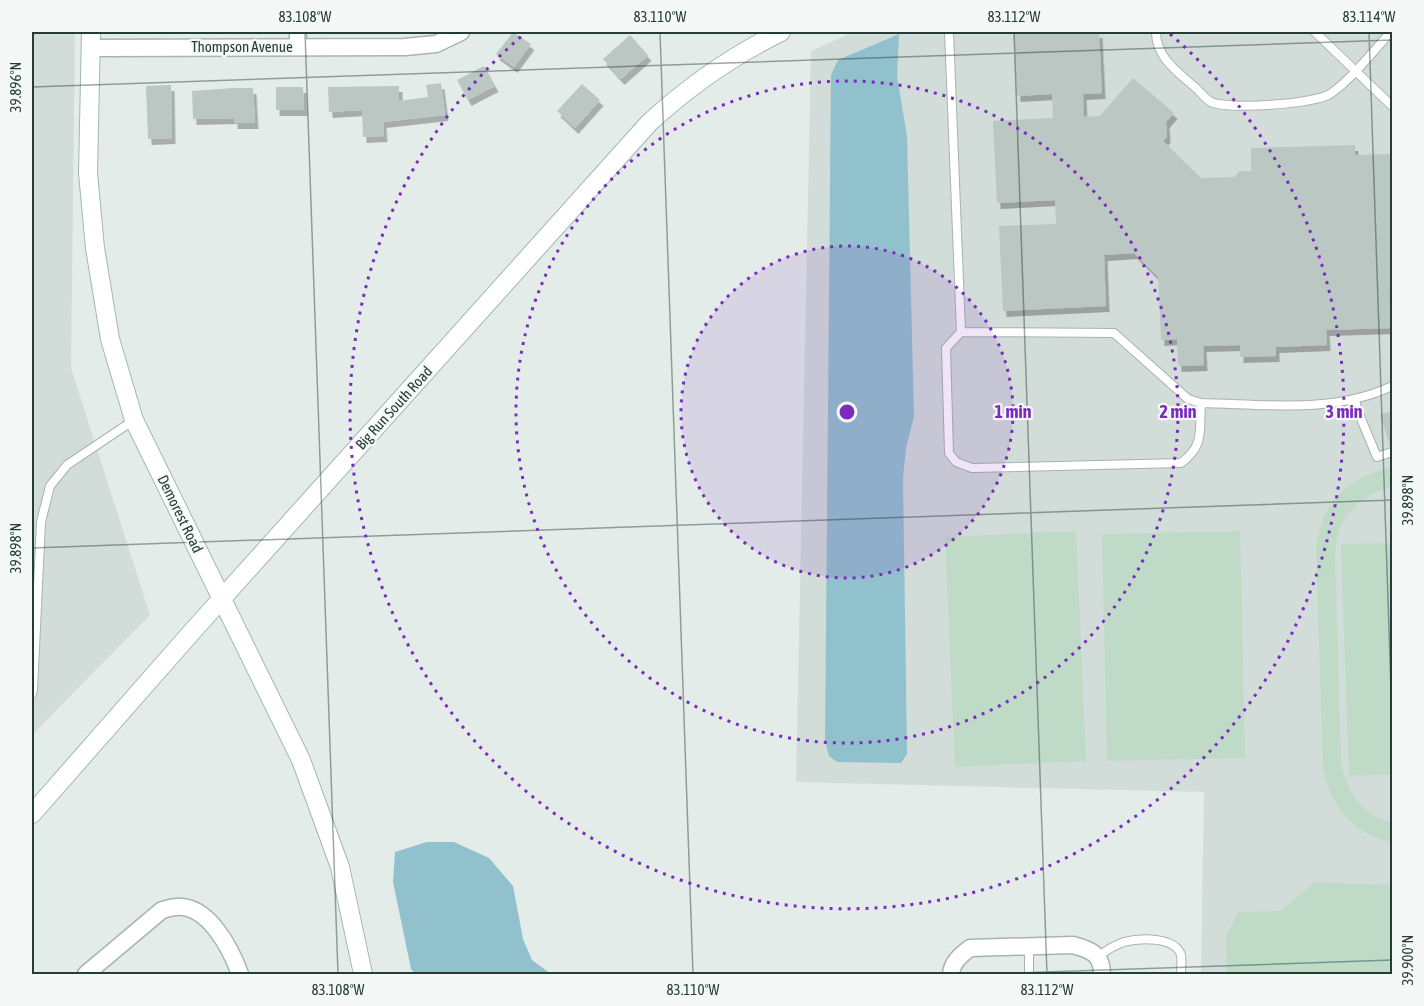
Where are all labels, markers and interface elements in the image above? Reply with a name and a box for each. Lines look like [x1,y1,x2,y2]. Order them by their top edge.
text: 83.108°W [279,8,332,25]
text: 83.110°W [634,8,687,25]
text: 83.112°W [988,8,1041,25]
text: 83.114°W [1343,8,1396,25]
street label: Thompson Avenue [191,38,293,55]
text: 39.896°N [7,62,24,112]
street label: Big Run South Road [352,363,435,453]
text: 1 min [995,401,1032,422]
text: 2 min [1160,401,1197,422]
text: 3 min [1326,401,1363,422]
centre of rings [837,402,857,422]
street label: Demorest Road [154,472,207,556]
text: 39.898°N [1399,475,1416,525]
text: 39.898°N [7,523,24,573]
text: 39.900°N [1399,935,1416,985]
text: 83.108°W [312,981,365,998]
text: 83.110°W [667,981,720,998]
text: 83.112°W [1021,981,1074,998]

